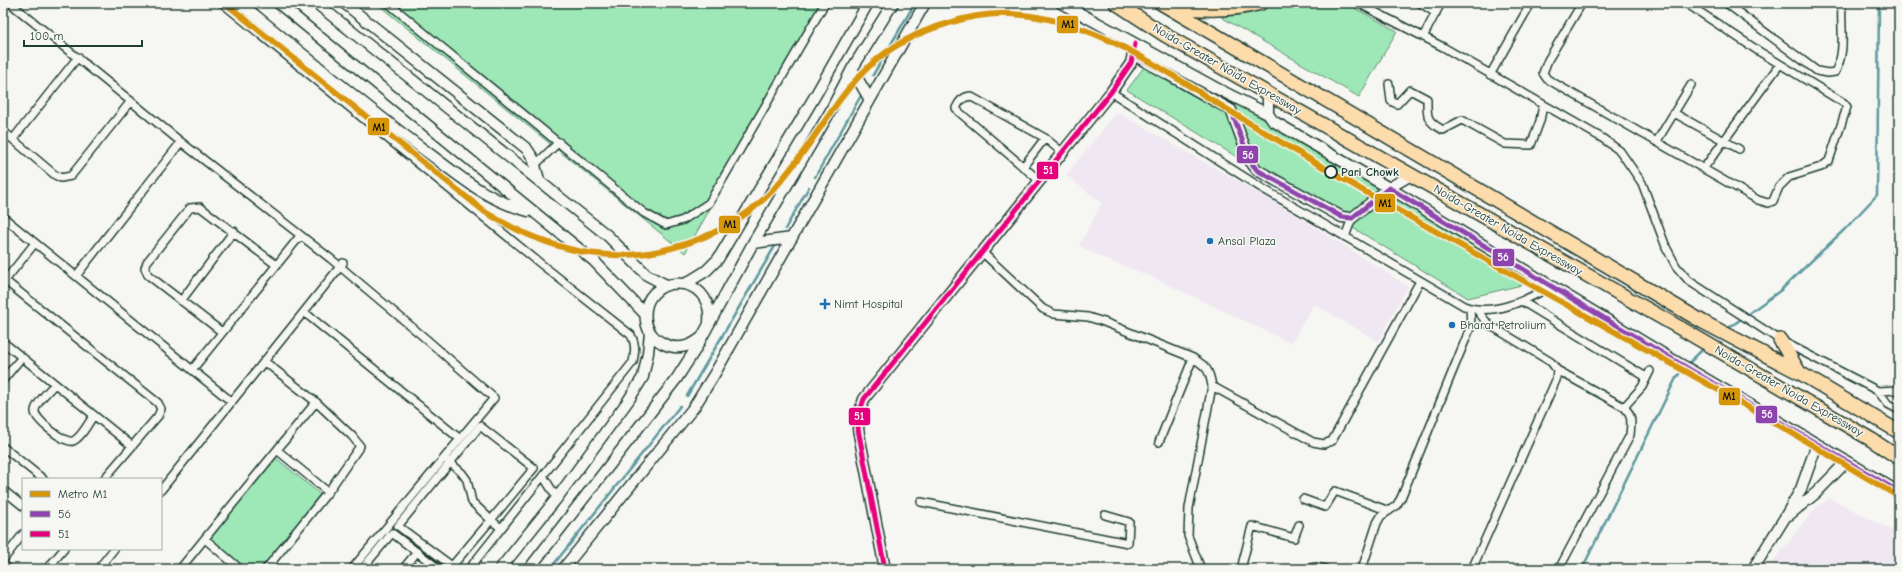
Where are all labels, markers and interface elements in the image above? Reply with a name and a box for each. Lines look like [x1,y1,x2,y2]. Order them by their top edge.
line badge: M1 [1056,15,1079,34]
text: M1 [1061,18,1075,31]
street label: Noida-Greater Noida Expressway [1150,21,1304,118]
scale bar [24,22,142,48]
text: 100 m [30,29,63,43]
line badge: M1 [367,117,390,136]
text: M1 [372,121,386,134]
line badge: 56 [1236,145,1259,164]
text: 56 [1242,149,1254,162]
line badge: 51 [1036,161,1059,180]
text: 51 [1043,164,1053,177]
marker: Pari Chowk [1324,165,1338,179]
place label: Pari Chowk [1341,165,1399,179]
street label: Noida-Greater Noida Expressway [1431,182,1585,279]
line badge: M1 [1374,193,1396,213]
text: M1 [1378,197,1392,210]
line badge: M1 [718,215,741,234]
text: M1 [723,218,737,231]
place label: Ansal Plaza [1218,234,1276,248]
marker: Ansal Plaza [1205,236,1215,246]
line badge: 56 [1492,248,1515,267]
text: 56 [1497,251,1509,264]
place label: Nimt Hospital [834,297,903,311]
marker: Nimt Hospital [819,298,831,310]
place label: Bharat Petrolium [1460,318,1546,332]
marker: Bharat Petrolium [1447,320,1457,330]
street label: Noida-Greater Noida Expressway [1712,343,1866,440]
line badge: M1 [1718,387,1741,406]
text: M1 [1722,390,1736,403]
line badge: 56 [1755,405,1778,424]
line badge: 51 [848,407,871,426]
text: 56 [1761,408,1773,421]
text: 51 [854,410,864,423]
legend [22,478,162,550]
text: Metro M1 [58,487,107,501]
text: 56 [58,507,71,521]
text: 51 [58,527,70,541]

